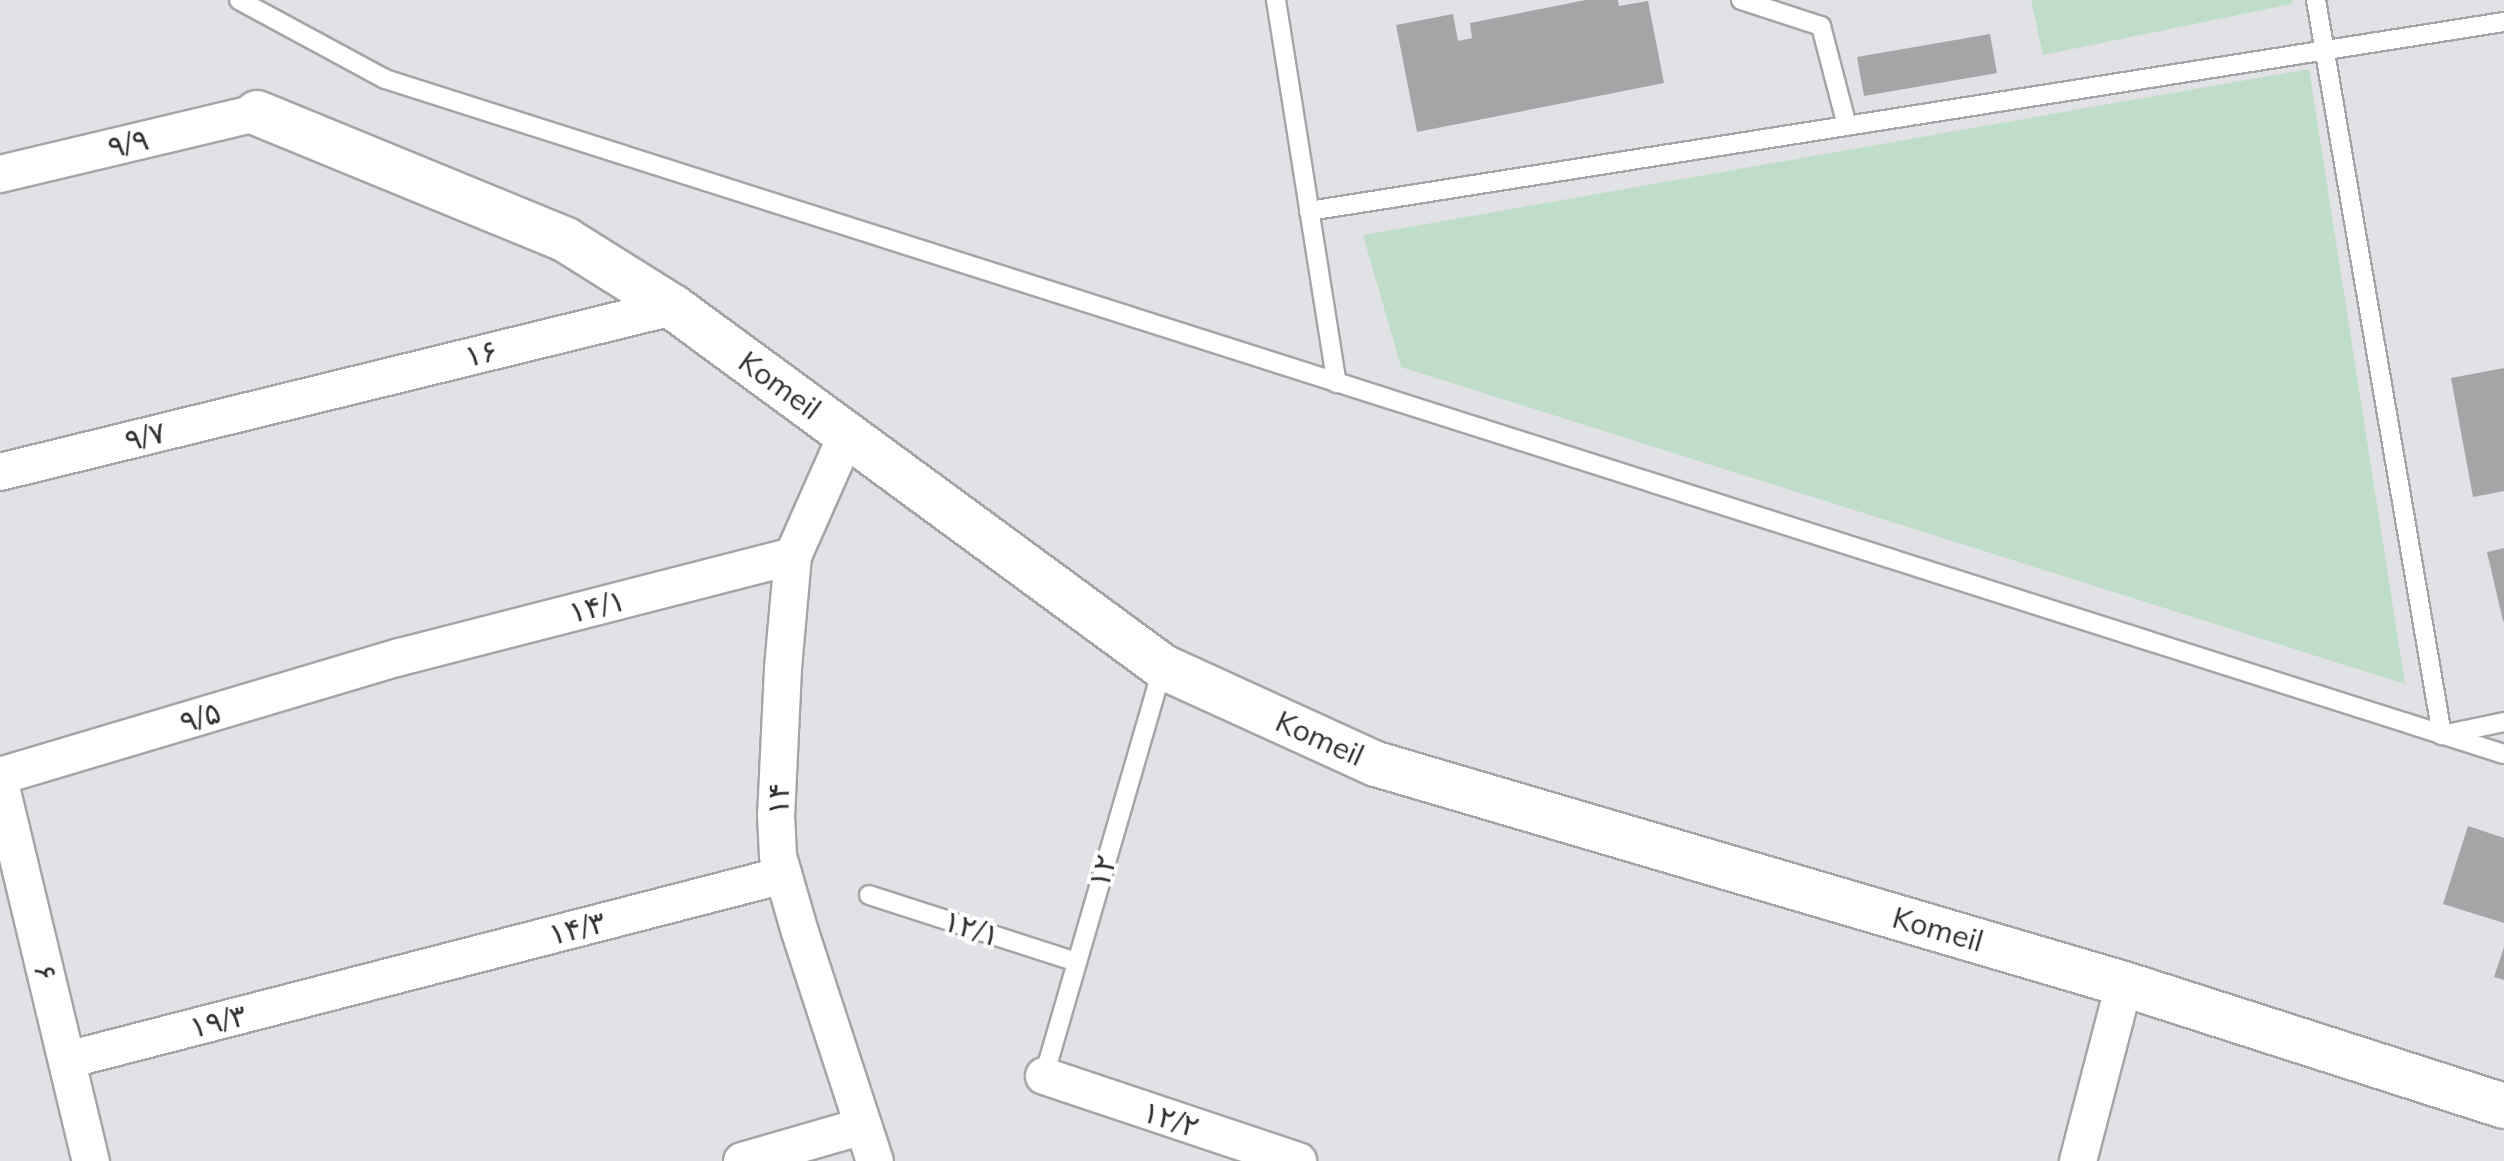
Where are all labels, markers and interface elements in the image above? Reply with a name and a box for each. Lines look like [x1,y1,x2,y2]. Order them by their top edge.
street label: ۹/۹ [103,121,153,165]
street label: ۱۶ [460,331,502,375]
street label: Komeil [732,343,828,427]
street label: ۹/۷ [120,413,170,459]
street label: ۱۴/۱ [564,581,630,631]
street label: ۹/۵ [174,694,226,740]
street label: Komeil [1270,703,1370,773]
street label: ۱۴ [760,782,796,816]
street label: ۱۲ [1080,850,1124,892]
street label: Komeil [1888,899,1988,959]
street label: ۱۲/۱ [938,902,1006,954]
street label: ۱۴/۳ [544,903,610,953]
street label: ۶ [26,959,66,985]
street label: ۱۹/۳ [185,996,251,1046]
street label: ۱۲/۲ [1137,1093,1205,1145]

